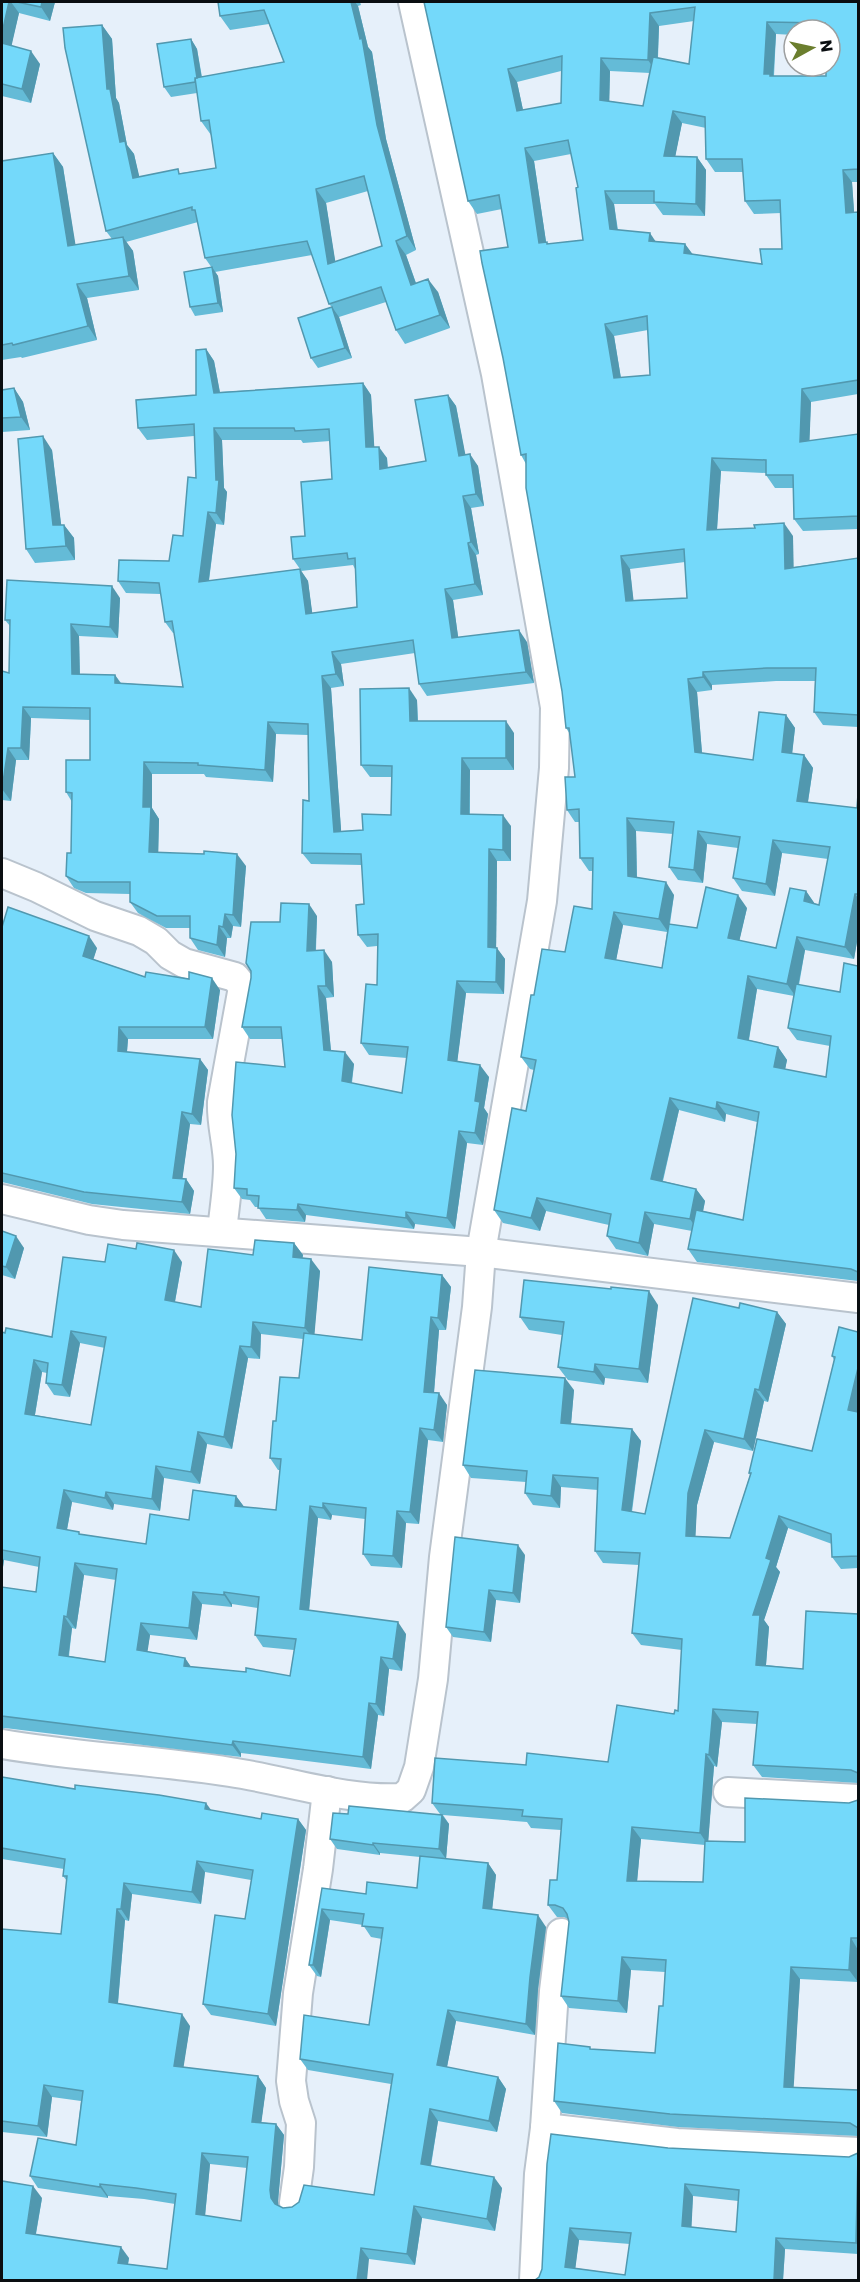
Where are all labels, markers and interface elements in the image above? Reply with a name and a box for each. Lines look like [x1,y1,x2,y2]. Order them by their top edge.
north arrow [782,18,842,78]
text: N [814,38,839,54]

